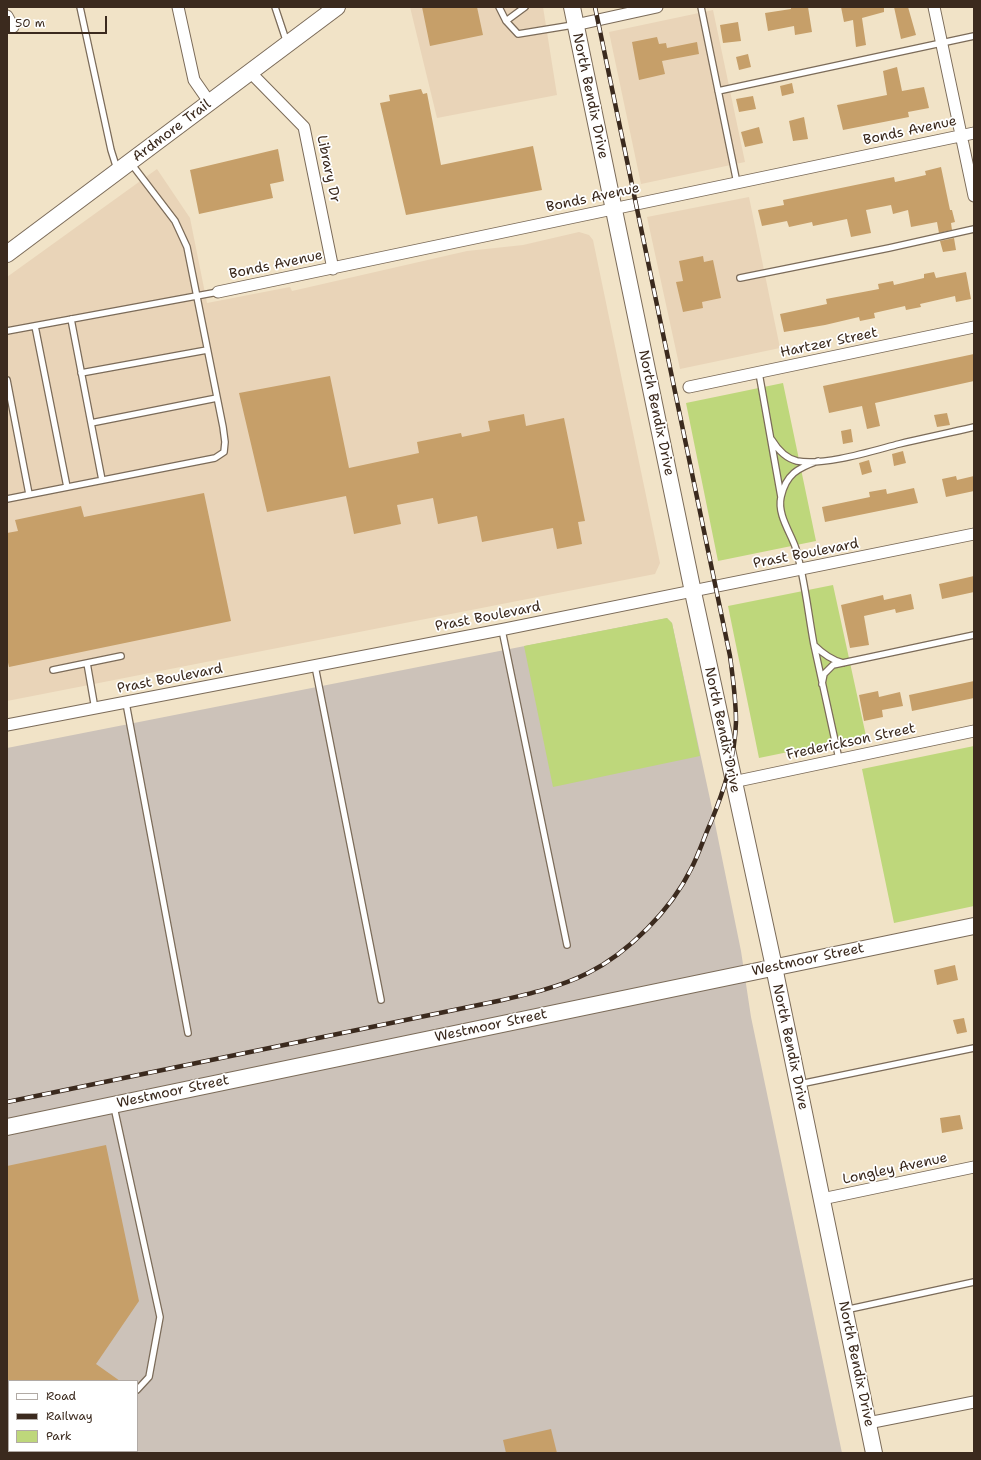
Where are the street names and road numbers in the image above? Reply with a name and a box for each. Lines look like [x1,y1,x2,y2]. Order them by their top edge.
street label: North Bendix Drive [568,32,612,160]
street label: Ardmore Trail [130,96,214,166]
street label: Bonds Avenue [862,113,958,149]
street label: Library Dr [313,134,343,204]
street label: Bonds Avenue [545,180,641,216]
street label: Bonds Avenue [228,247,324,283]
street label: Hartzer Street [779,324,879,362]
street label: North Bendix Drive [634,349,678,477]
street label: Prast Boulevard [752,536,860,572]
street label: Prast Boulevard [434,599,542,635]
street label: Prast Boulevard [116,661,224,697]
street label: North Bendix Drive [700,666,744,794]
street label: Frederickson Street [785,720,917,764]
street label: Westmoor Street [750,940,866,980]
street label: North Bendix Drive [768,983,812,1111]
street label: Westmoor Street [433,1006,549,1046]
street label: Westmoor Street [115,1072,231,1112]
street label: Longley Avenue [841,1150,949,1188]
street label: North Bendix Drive [834,1300,878,1428]

